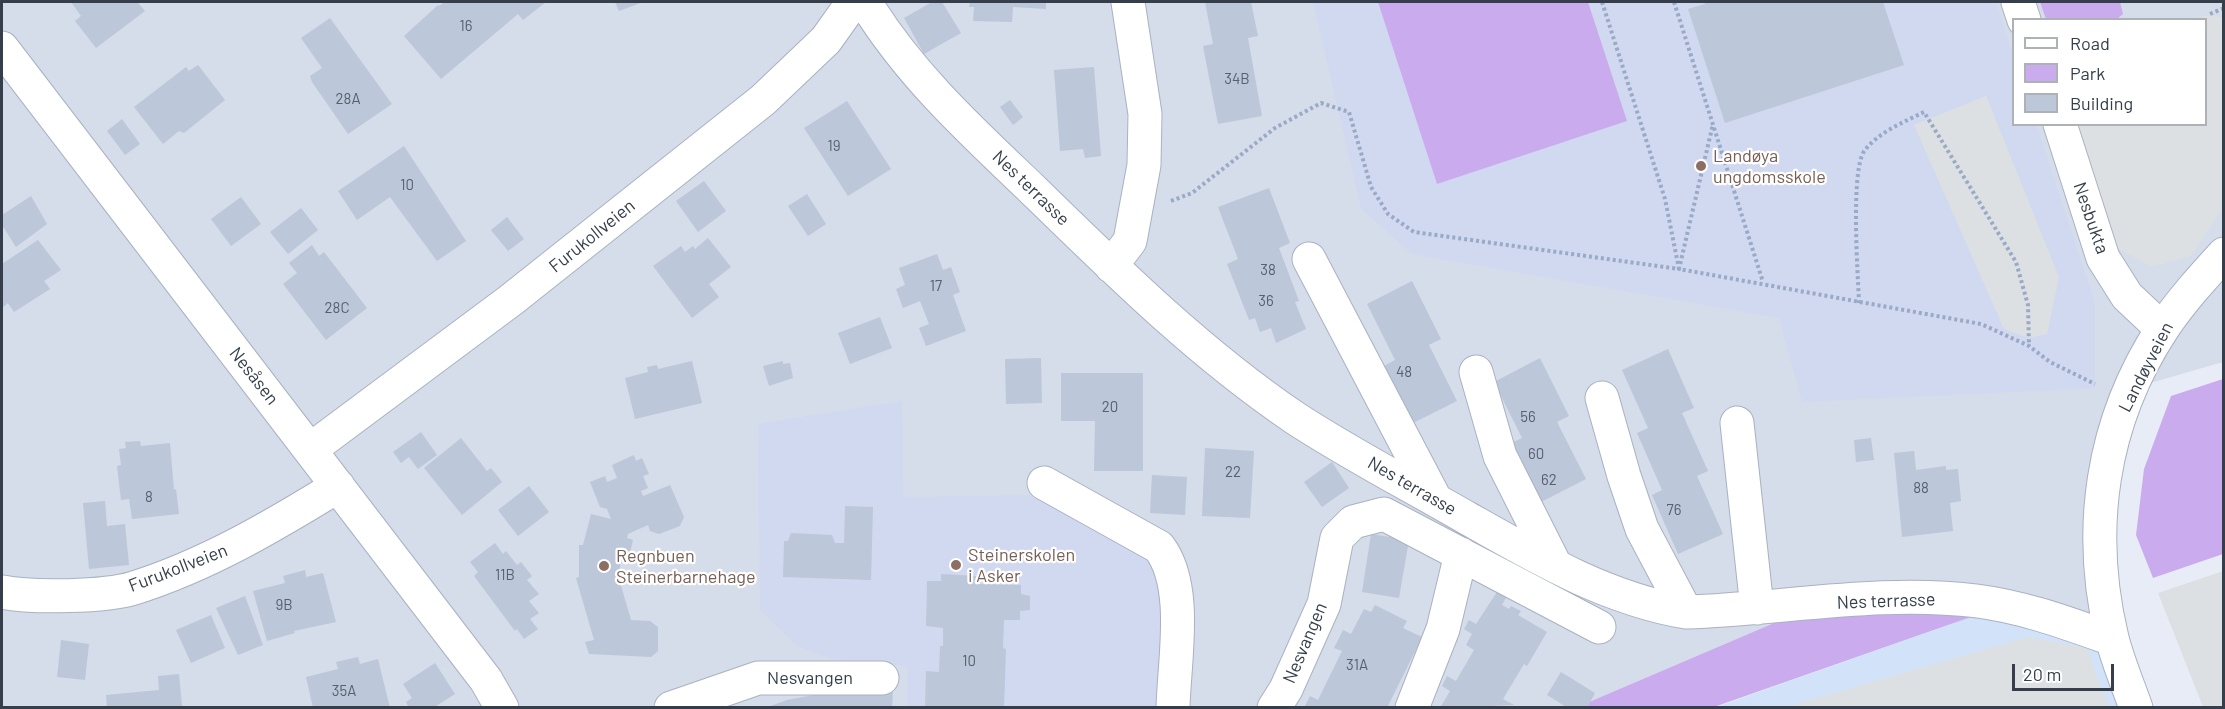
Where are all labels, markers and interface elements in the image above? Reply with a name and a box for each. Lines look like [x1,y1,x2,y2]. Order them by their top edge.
house number: 16 [460,17,472,35]
legend [2012,18,2207,126]
text: Road [2070,32,2110,54]
text: Park [2070,62,2105,84]
house number: 34B [1224,70,1250,88]
house number: 28A [336,90,360,108]
text: Building [2070,92,2133,114]
house number: 19 [827,137,841,155]
place label: Landøya ungdomsskole [1713,145,1826,188]
street label: Nes terrasse [988,146,1074,230]
marker: Landøya ungdomsskole [1694,159,1708,173]
house number: 10 [400,176,414,194]
street label: Nesbukta [2069,179,2113,257]
street label: Furukollveien [545,195,639,277]
house number: 38 [1260,261,1276,279]
house number: 17 [930,277,942,295]
house number: 36 [1258,292,1274,310]
house number: 28C [325,299,349,317]
street label: Landøyveien [2114,318,2178,416]
street label: Nesåsen [225,343,283,409]
house number: 48 [1396,363,1412,381]
house number: 20 [1102,398,1118,416]
house number: 56 [1520,408,1536,426]
house number: 60 [1528,445,1544,463]
street label: Nes terrasse [1364,452,1460,520]
house number: 22 [1225,463,1241,481]
house number: 62 [1541,471,1557,489]
house number: 88 [1913,479,1929,497]
house number: 8 [145,488,153,506]
house number: 76 [1667,501,1681,519]
street label: Furukollveien [125,539,231,597]
place label: Steinerskolen i Asker [968,544,1075,586]
place label: Regnbuen Steinerbarnehage [616,545,756,588]
marker: Steinerskolen i Asker [949,558,963,572]
marker: Regnbuen Steinerbarnehage [597,559,611,573]
house number: 11B [495,566,515,584]
street label: Nes terrasse [1836,588,1936,614]
house number: 9B [275,596,293,614]
street label: Nesvangen [1278,599,1332,687]
house number: 10 [962,652,976,670]
scale bar [2015,652,2117,690]
house number: 31A [1346,656,1368,674]
text: 20 m [2023,663,2061,685]
street label: Nesvangen [767,667,853,689]
house number: 35A [332,682,356,700]

